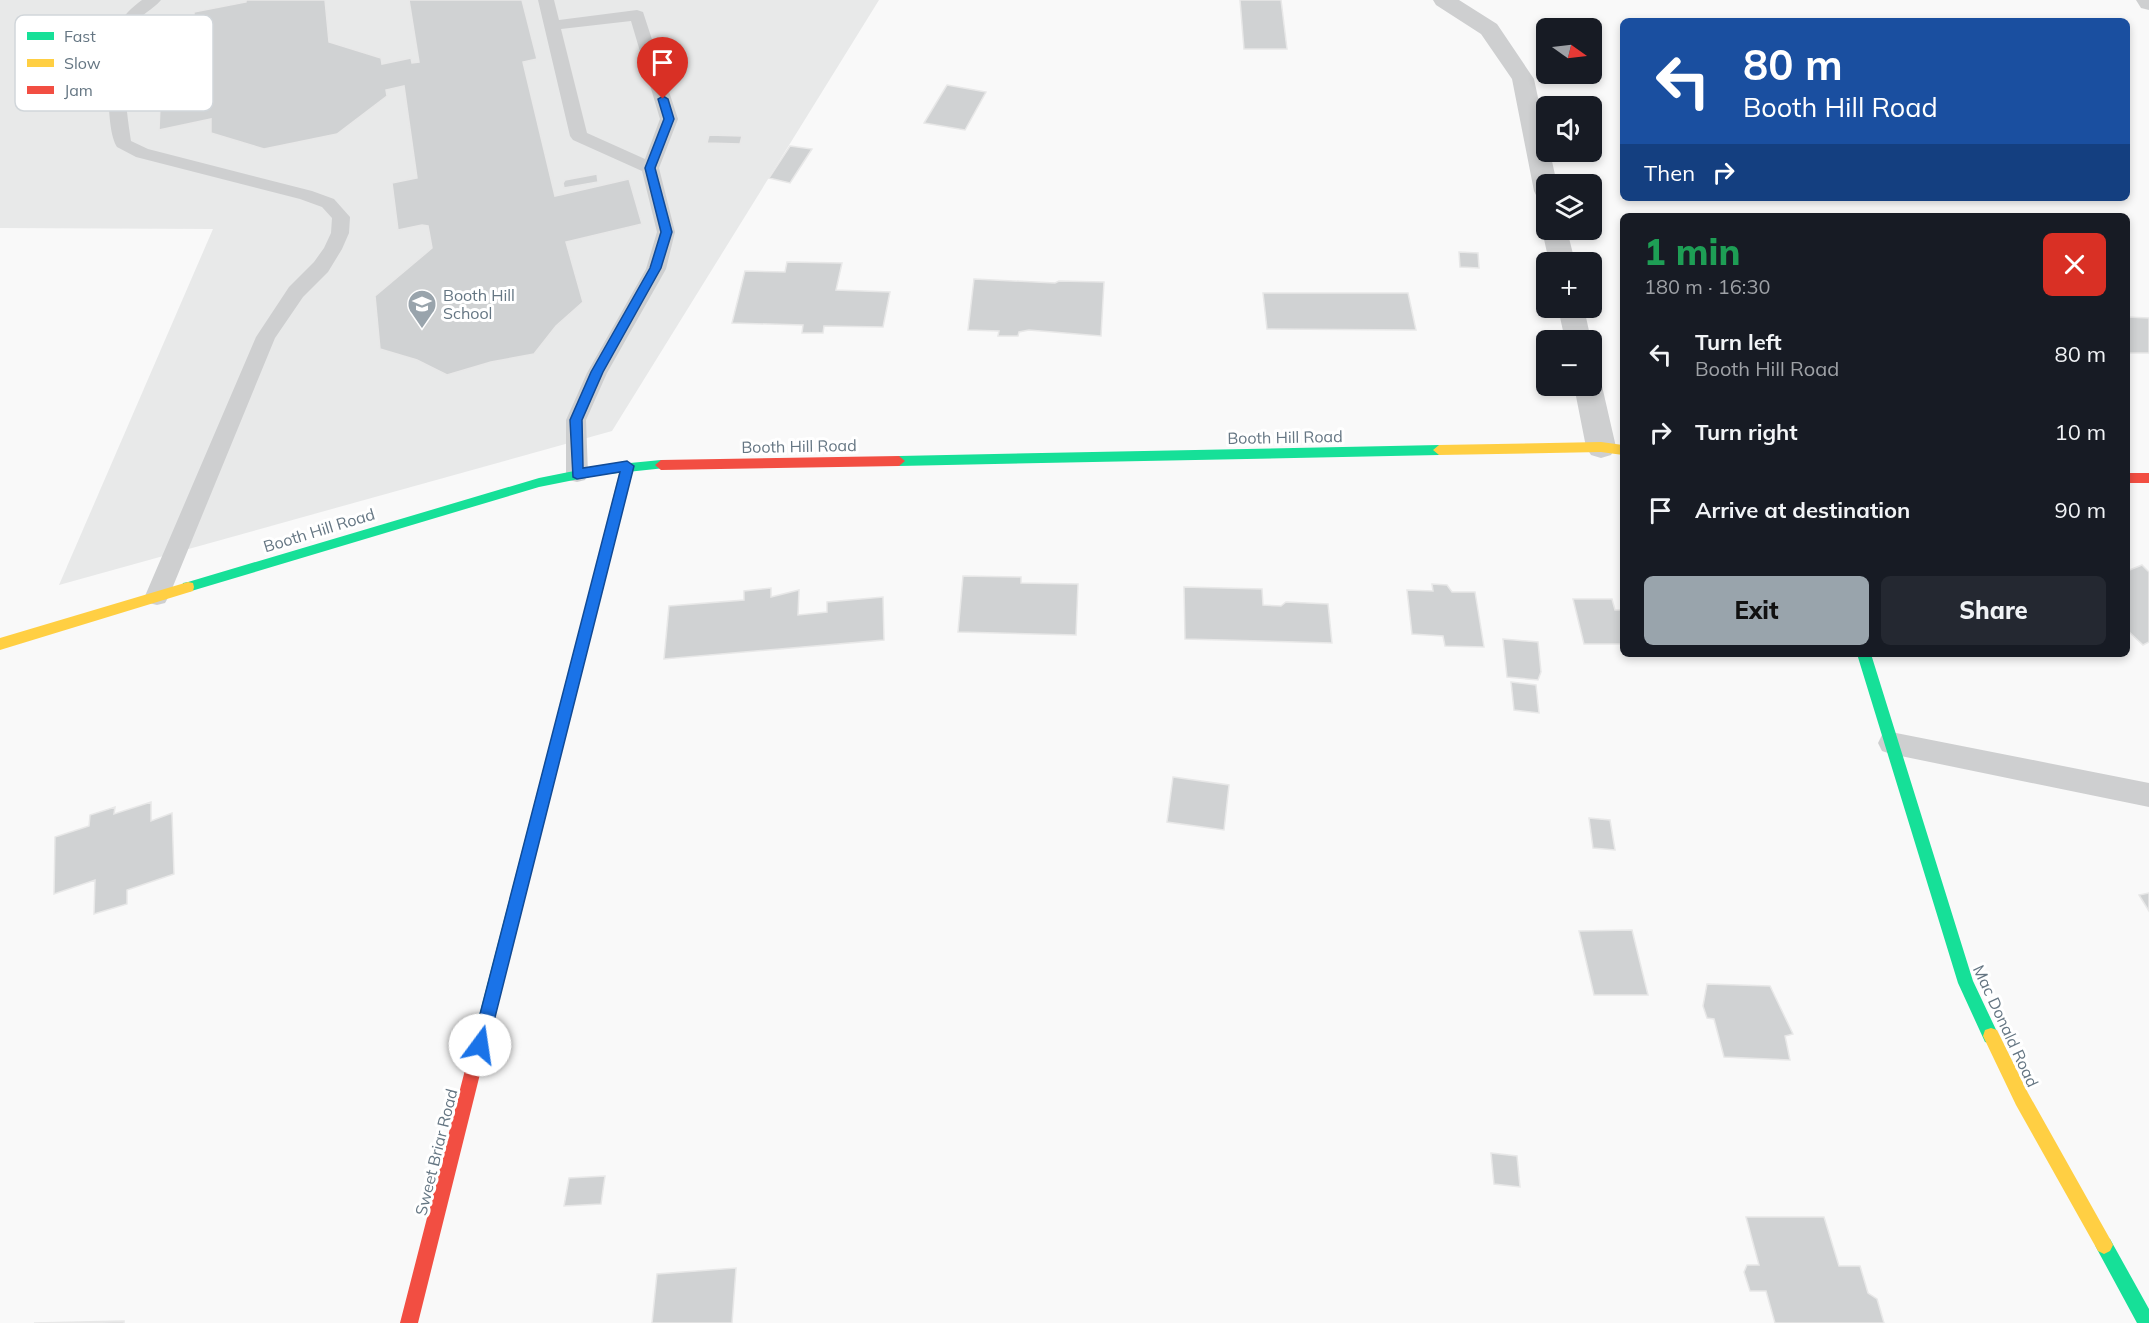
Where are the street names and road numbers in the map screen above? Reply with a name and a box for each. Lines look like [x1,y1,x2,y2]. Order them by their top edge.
street label: Booth Hill Road [1227,426,1343,448]
street label: Booth Hill Road [741,435,857,457]
street label: Booth Hill Road [261,504,377,556]
street label: Mac Donald Road [1969,962,2043,1090]
street label: Sweet Briar Road [411,1086,461,1218]

